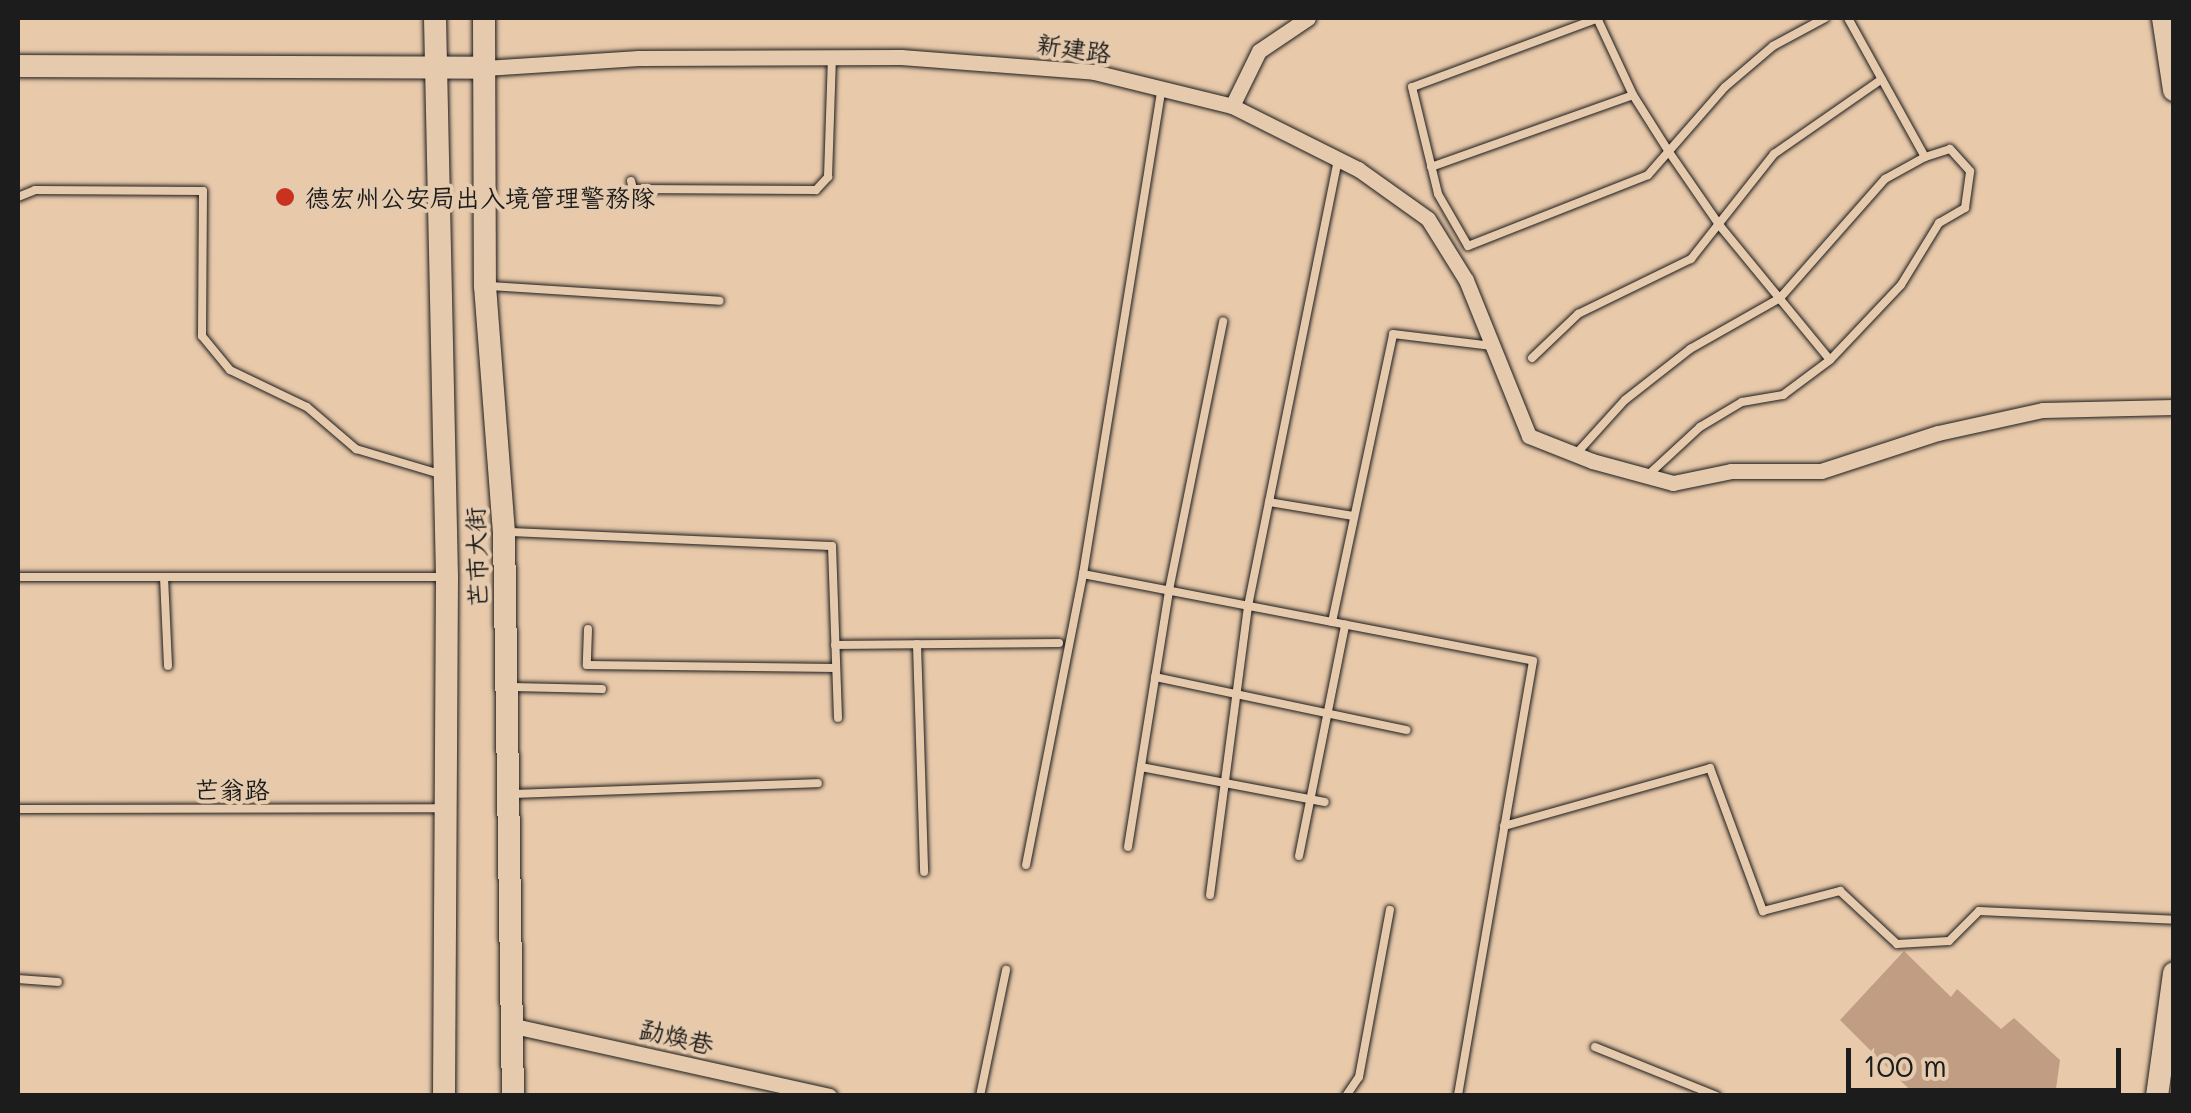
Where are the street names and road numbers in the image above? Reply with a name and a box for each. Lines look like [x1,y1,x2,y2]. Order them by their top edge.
street label: 新建路 [1035,28,1113,68]
street label: 芒市大街 [459,507,493,607]
street label: 芒翁路 [195,774,269,804]
street label: 勐焕巷 [637,1013,717,1059]

